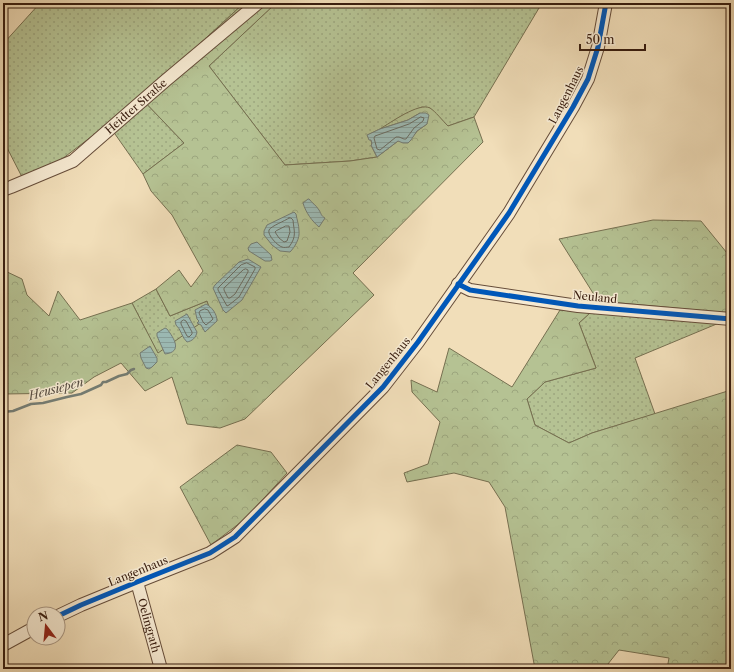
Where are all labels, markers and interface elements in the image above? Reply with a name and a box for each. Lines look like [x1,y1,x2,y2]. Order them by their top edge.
scale bar [580,26,645,52]
text: 50 m [586,32,615,47]
street label: Langenhaus [545,64,587,126]
street label: Heidter Straße [102,76,170,137]
street label: Neuland [572,288,618,306]
street label: Langenhaus [363,334,413,392]
water label: Heusiepen [26,374,85,403]
street label: Langenhaus [106,553,170,589]
street label: Oelingrath [135,597,163,654]
north arrow [26,606,66,646]
text: N [37,608,50,624]

